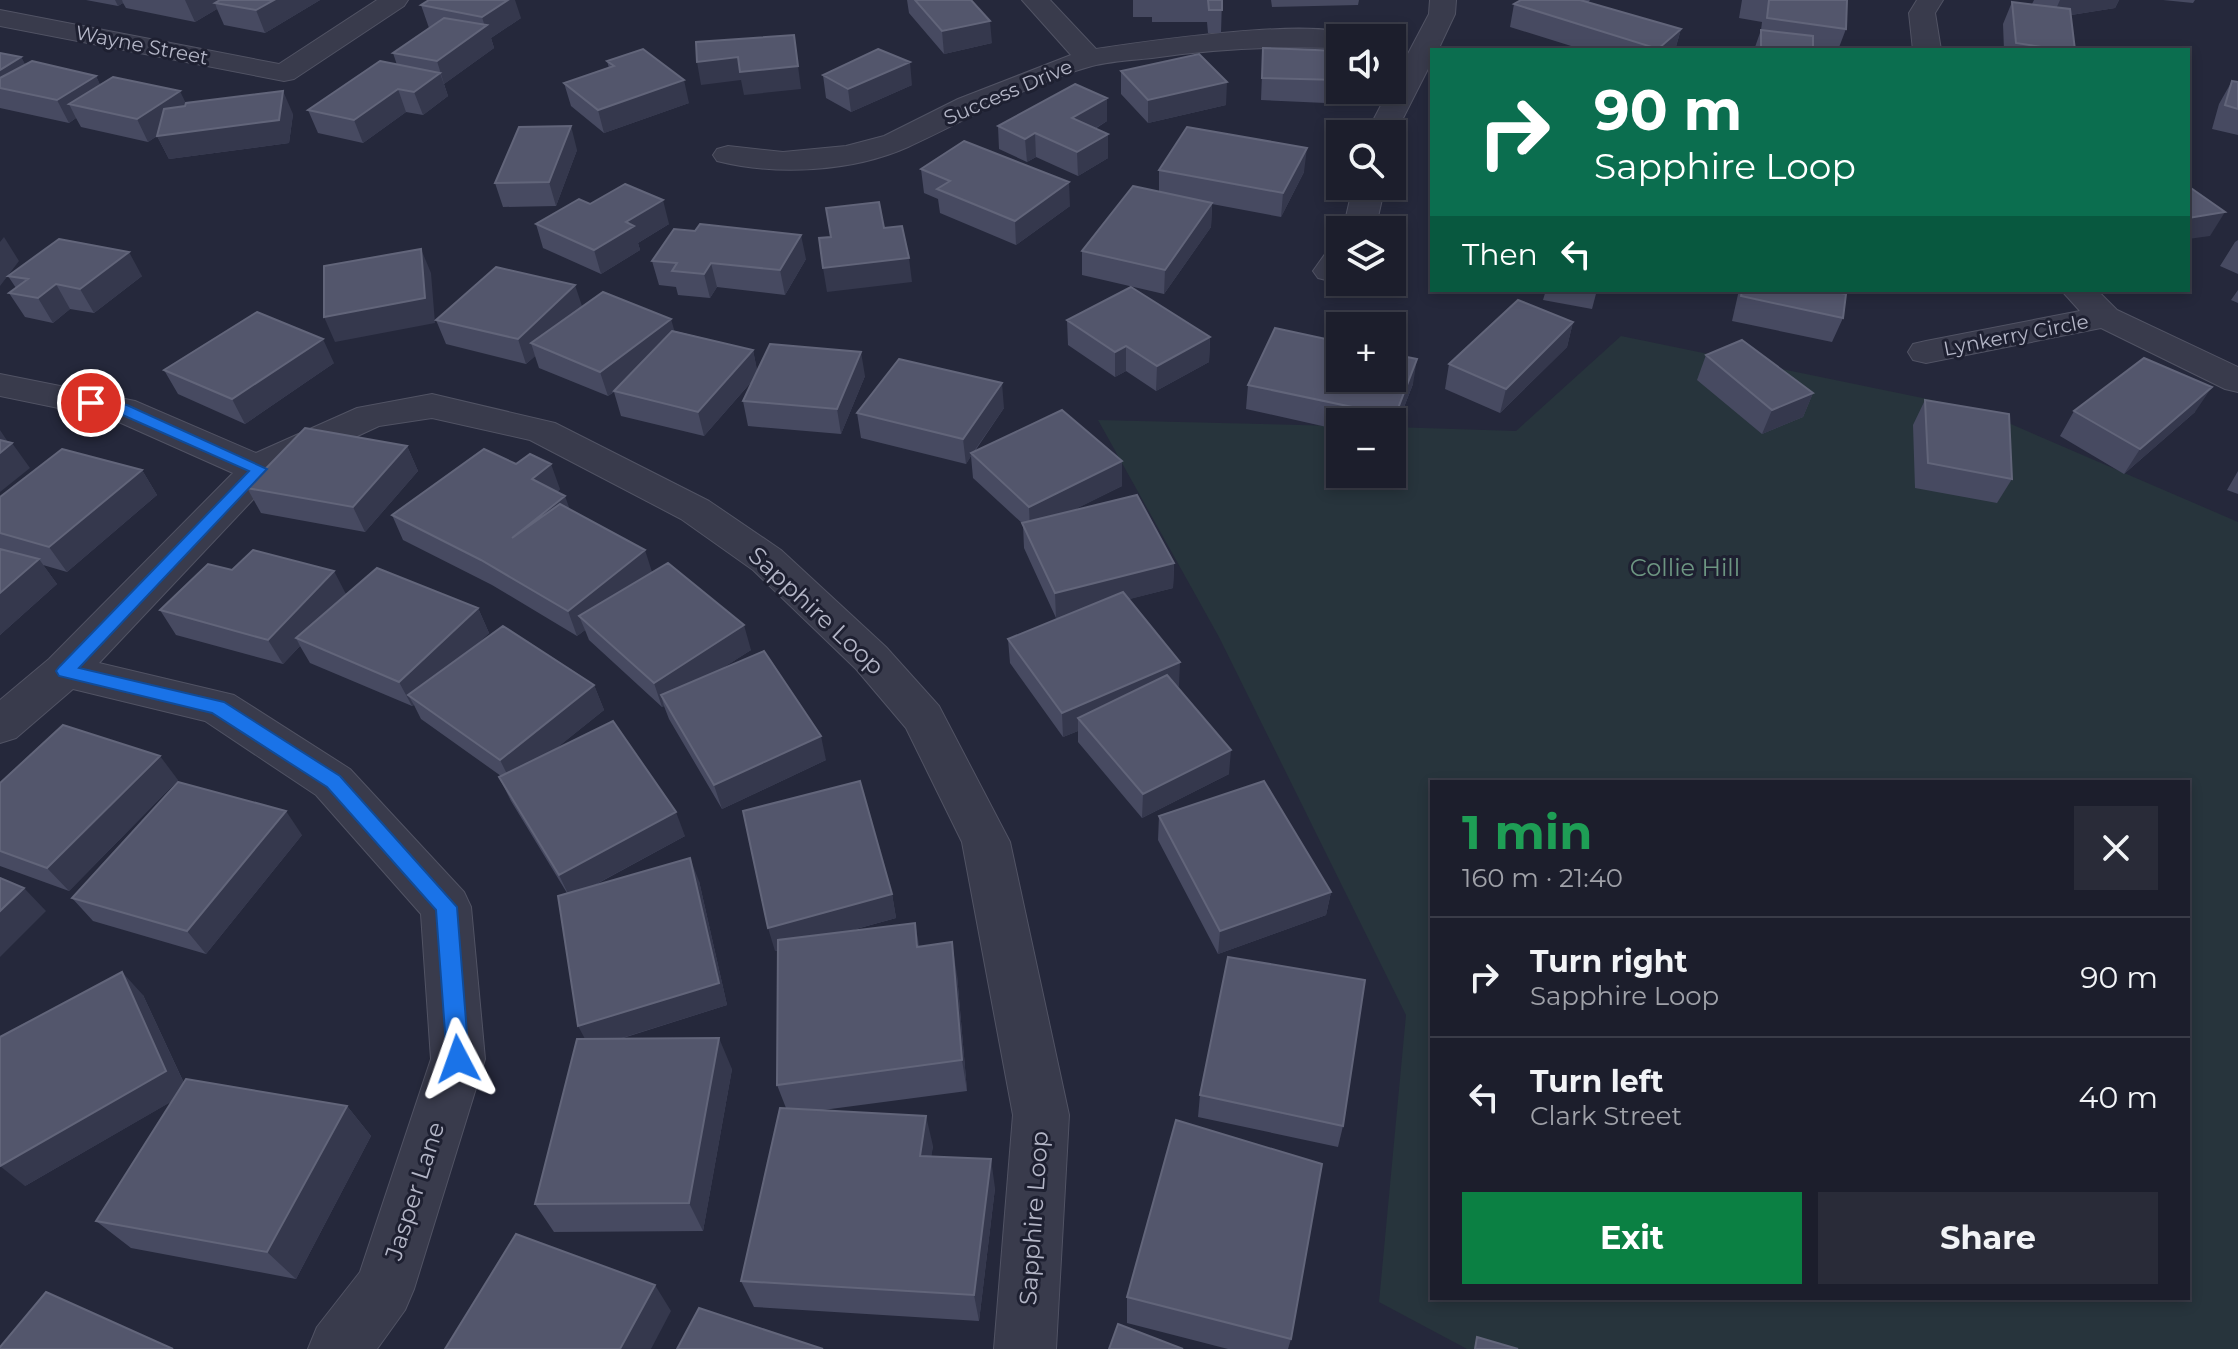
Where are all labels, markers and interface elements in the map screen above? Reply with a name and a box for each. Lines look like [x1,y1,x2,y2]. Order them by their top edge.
street label: Wayne Street [74,20,210,70]
map controls [1326,24,1406,488]
button: sound [1326,24,1406,104]
street label: Success Drive [940,54,1076,130]
text: 90 m [1594,76,1742,144]
icon: right [1462,80,1566,184]
button: search [1326,120,1406,200]
text: Sapphire Loop [1594,144,1856,188]
button: layers [1326,216,1406,296]
icon: left [1554,232,1598,276]
text: Then [1462,236,1538,273]
street label: Lynkerry Circle [1941,309,2091,361]
button: + [1326,312,1406,392]
pin [57,369,125,437]
icon: arrive [69,381,113,425]
button: − [1326,408,1406,488]
street label: Sapphire Loop [743,540,890,681]
park label: Collie Hill [1630,553,1740,582]
text: 1 min [1462,803,1592,861]
button: close [2074,806,2158,890]
text: 160 m · 21:40 [1462,862,1623,894]
text: Turn right [1530,943,1687,980]
icon: right [1462,955,1506,999]
text: 90 m [2080,959,2158,996]
text: Sapphire Loop [1530,980,1719,1012]
position arrow [416,1017,500,1101]
text: Turn left [1530,1063,1663,1100]
icon: left [1462,1075,1506,1119]
text: 40 m [2079,1079,2158,1116]
text: Clark Street [1530,1100,1682,1132]
street label: Jasper Lane [378,1118,451,1265]
street label: Sapphire Loop [1013,1130,1054,1306]
button: Exit [1462,1192,1802,1284]
button: Share [1818,1192,2158,1284]

